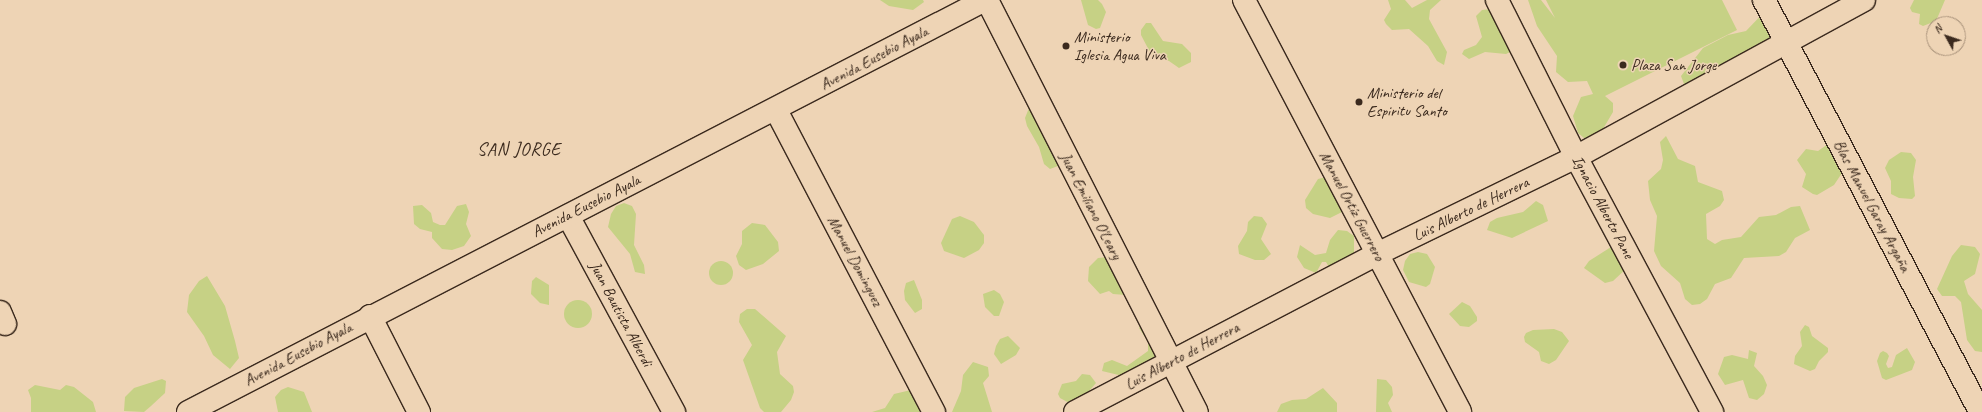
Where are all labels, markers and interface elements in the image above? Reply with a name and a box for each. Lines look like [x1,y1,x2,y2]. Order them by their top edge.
north arrow [1926,16,1966,56]
street label: Avenida Eusebio Ayala [817,22,931,94]
text: N [1930,22,1945,36]
place label: Ministerio Iglesia Agua Viva [1074,27,1165,65]
marker: Ministerio Iglesia Agua Viva [1061,41,1071,51]
place label: Plaza San Jorge [1631,55,1716,75]
marker: Plaza San Jorge [1618,60,1628,70]
place label: Ministerio del Espiritu Santo [1367,83,1447,121]
marker: Ministerio del Espiritu Santo [1354,97,1364,107]
street label: Blas Manuel Garay Argaña [1829,136,1915,276]
district label: SAN JORGE [477,138,561,160]
street label: Manuel Ortíz Guerrero [1315,148,1389,264]
street label: Juan Emiliano O'Leary [1056,150,1126,262]
street label: Ignacio Alberto Pane [1568,152,1638,262]
street label: Avenida Eusebio Ayala [529,170,643,242]
street label: Luis Alberto de Herrera [1410,173,1532,245]
street label: Manuel Dominguez [823,213,887,309]
street label: Juan Bautista Alberdi [585,258,657,370]
street label: Avenida Eusebio Ayala [241,318,355,390]
street label: Luis Alberto de Herrera [1122,318,1242,394]

